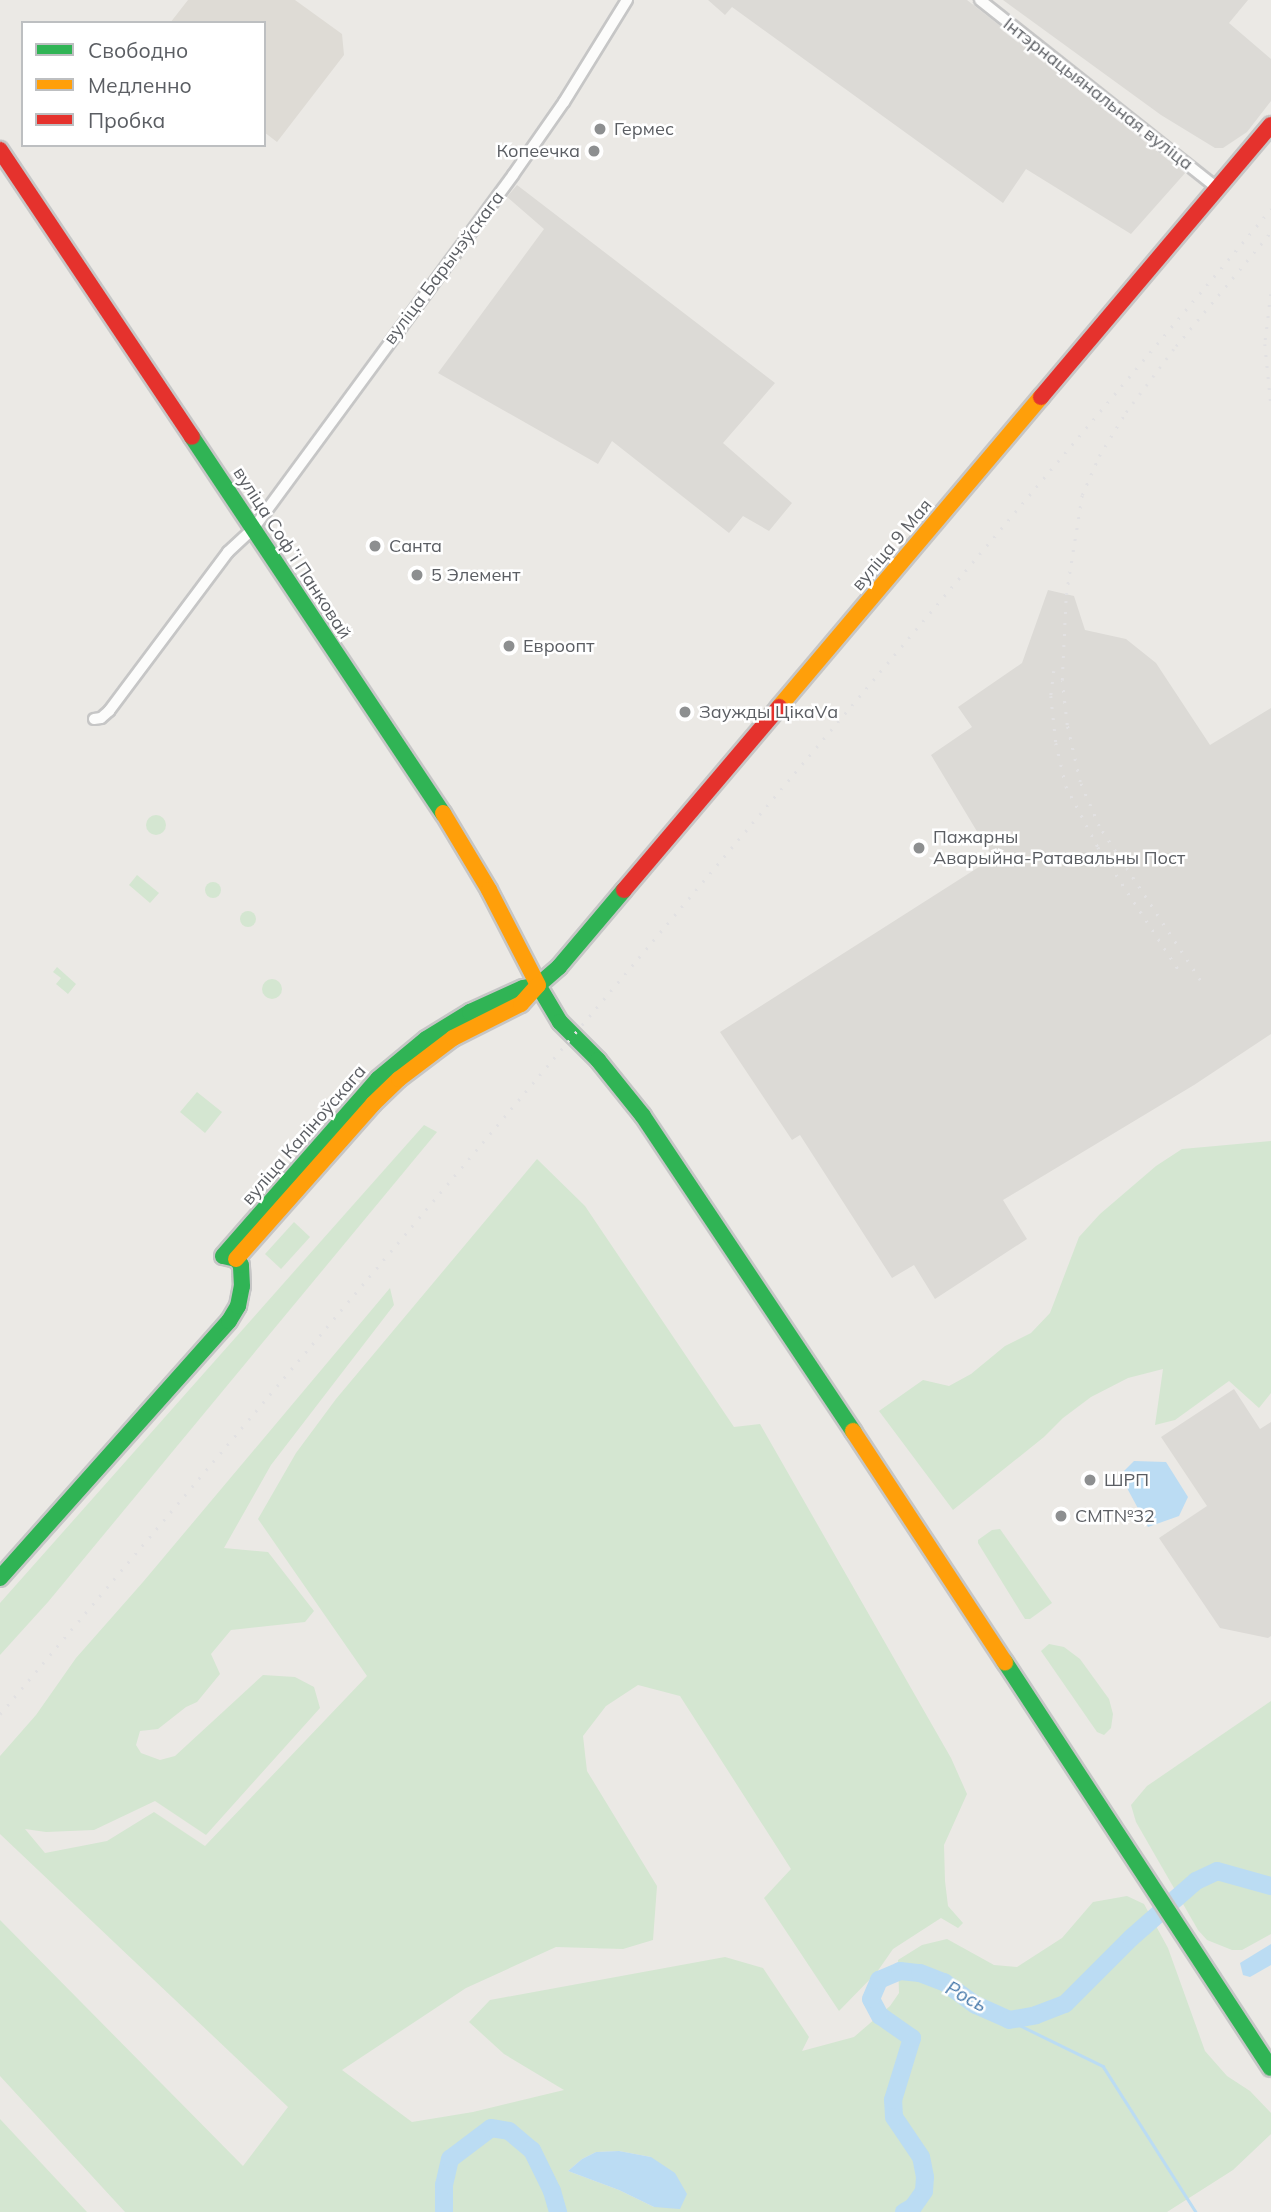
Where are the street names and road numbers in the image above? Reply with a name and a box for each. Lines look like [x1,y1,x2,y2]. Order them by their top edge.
street label: Інтэрнацыянальная вуліца [999,13,1197,175]
street label: вуліца Барычэўскага [379,187,509,349]
street label: вуліца Софʼі Панковай [228,463,356,643]
street label: вуліца 9 Мая [847,495,937,595]
street label: вуліца Каліноўскага [237,1061,371,1209]

